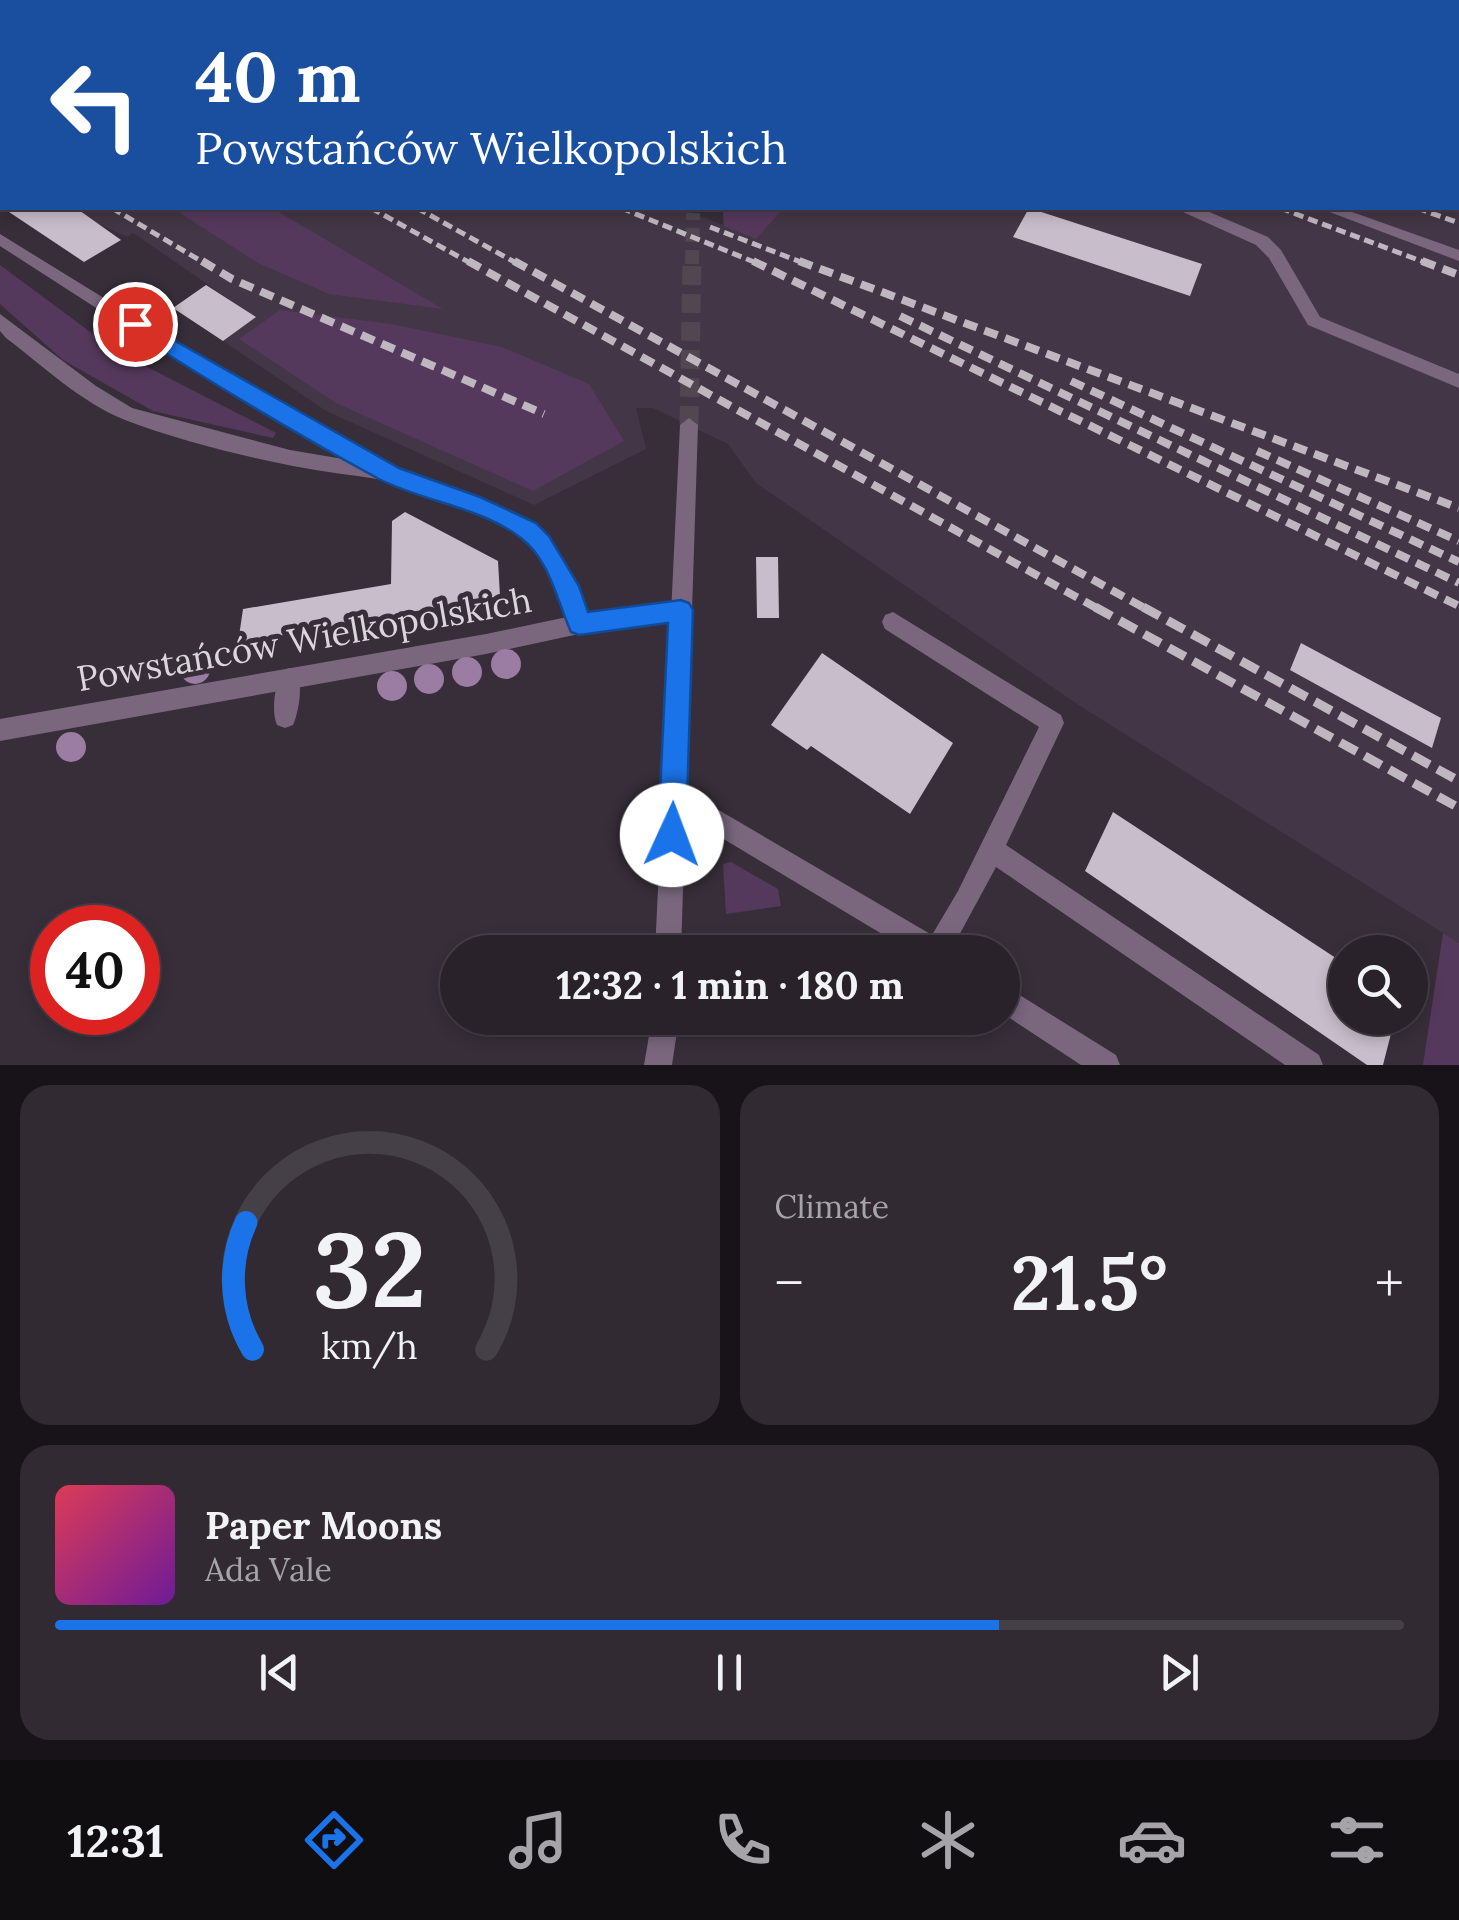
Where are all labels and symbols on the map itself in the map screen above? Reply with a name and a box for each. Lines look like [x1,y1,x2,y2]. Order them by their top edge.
pin [93,282,178,367]
street label: Powstańców Wielkopolskich [73,577,535,701]
position arrow [620,783,724,887]
speed limit sign: 40 [30,905,160,1035]

